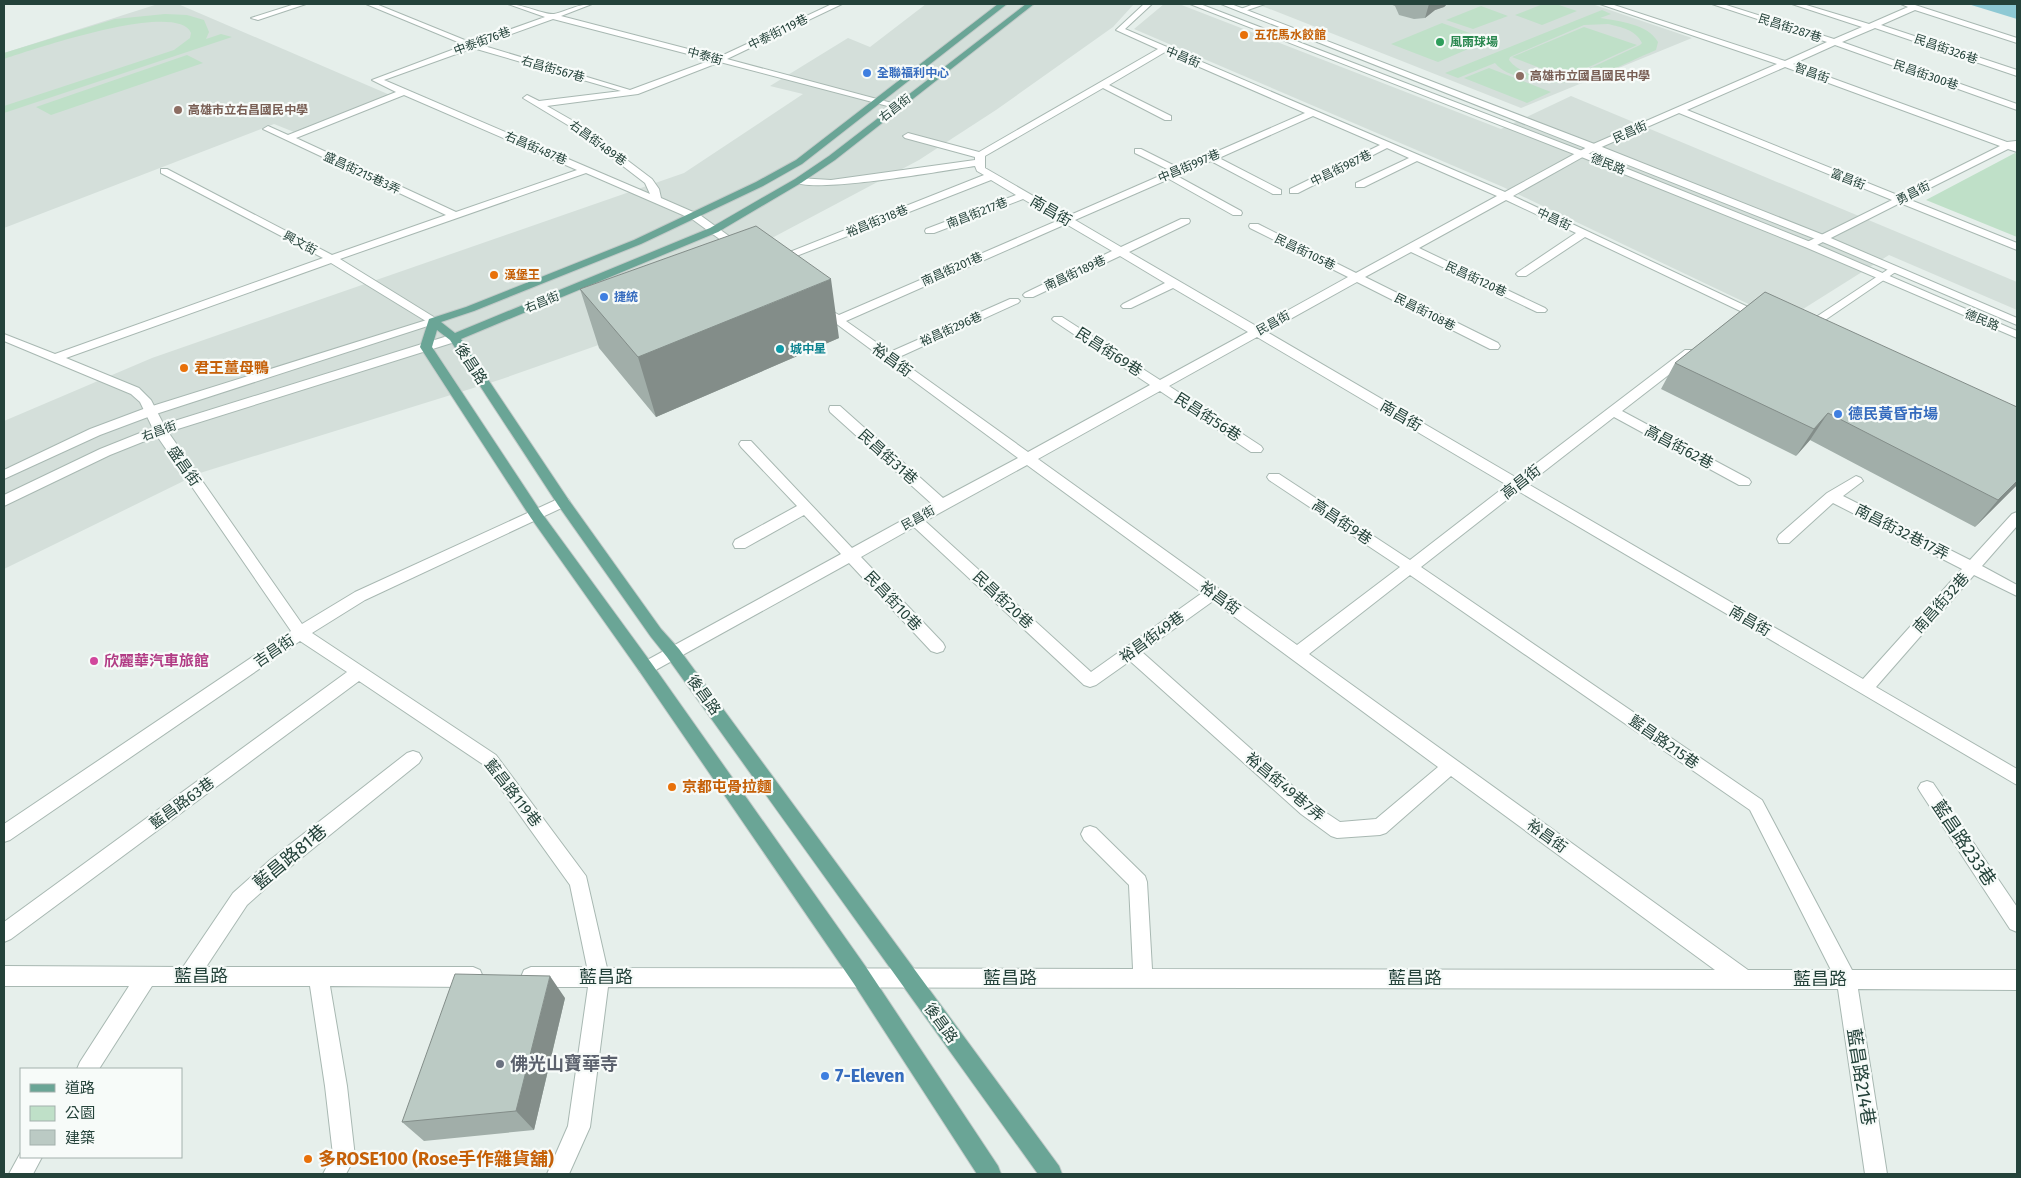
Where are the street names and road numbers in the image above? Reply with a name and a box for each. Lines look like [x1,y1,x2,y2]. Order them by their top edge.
street label: 民昌街287巷 [1757,11,1823,45]
street label: 中泰街119巷 [746,12,810,52]
street label: 中泰街76巷 [452,24,512,58]
street label: 民昌街326巷 [1912,32,1980,66]
street label: 中昌街 [1164,44,1202,70]
street label: 中泰街 [686,45,724,67]
street label: 右昌街567巷 [520,53,586,85]
street label: 民昌街300巷 [1892,57,1960,93]
street label: 智昌街 [1793,60,1831,86]
street label: 右昌街 [877,91,913,125]
street label: 右昌街489巷 [567,118,629,168]
street label: 民昌街 [1611,118,1649,146]
street label: 右昌街487巷 [503,129,569,167]
street label: 中昌街997巷 [1156,147,1222,185]
street label: 中昌街987巷 [1308,147,1374,189]
street label: 盛昌街215巷3弄 [322,149,402,197]
street label: 德民路 [1589,151,1627,177]
street label: 富昌街 [1829,166,1867,192]
street label: 勇昌街 [1894,179,1932,207]
street label: 南昌街 [1027,192,1075,230]
street label: 南昌街217巷 [945,195,1009,231]
street label: 裕昌街318巷 [844,202,910,240]
street label: 中昌街 [1535,205,1573,233]
street label: 興文街 [281,228,319,258]
street label: 民昌街105巷 [1272,231,1338,273]
street label: 南昌街201巷 [919,249,985,289]
street label: 南昌街189巷 [1042,253,1108,293]
street label: 民昌街120巷 [1443,259,1509,299]
street label: 右昌街 [523,289,561,315]
street label: 民昌街108巷 [1392,291,1458,333]
street label: 德民路 [1963,307,2001,333]
street label: 民昌街 [1254,308,1292,338]
street label: 裕昌街296巷 [918,309,984,349]
street label: 民昌街69巷 [1072,324,1146,380]
street label: 裕昌街 [869,339,915,381]
street label: 後昌路 [451,340,491,388]
street label: 民昌街56巷 [1171,389,1245,445]
street label: 南昌街 [1377,397,1425,435]
street label: 右昌街 [140,418,178,444]
street label: 高昌街62巷 [1642,421,1716,473]
street label: 民昌街31巷 [855,426,921,488]
street label: 盛昌街 [164,442,204,490]
street label: 高昌街 [1498,461,1544,503]
street label: 高昌街9巷 [1309,496,1375,548]
street label: 南昌街32巷17弄 [1852,501,1952,563]
street label: 民昌街 [899,503,937,533]
street label: 民昌街10巷 [861,567,925,635]
street label: 民昌街20巷 [969,568,1037,632]
street label: 南昌街32巷 [1909,569,1973,637]
street label: 裕昌街 [1197,577,1243,619]
street label: 南昌街 [1726,602,1774,640]
street label: 裕昌街49巷 [1116,608,1188,666]
street label: 吉昌街 [250,631,298,671]
street label: 後昌路 [683,672,725,718]
street label: 藍昌路215巷 [1626,711,1702,773]
street label: 裕昌街49巷7弄 [1242,749,1328,825]
street label: 藍昌路119巷 [481,756,545,830]
street label: 藍昌路63巷 [146,774,218,832]
street label: 藍昌路233巷 [1927,796,2001,890]
street label: 裕昌街 [1524,815,1570,857]
street label: 藍昌路81巷 [249,820,331,894]
street label: 藍昌路 [174,965,228,987]
street label: 藍昌路 [579,966,633,988]
street label: 藍昌路 [983,967,1037,989]
street label: 藍昌路 [1388,967,1442,989]
street label: 藍昌路 [1793,968,1847,990]
street label: 後昌路 [920,1000,962,1046]
street label: 藍昌路214巷 [1842,1027,1880,1127]

